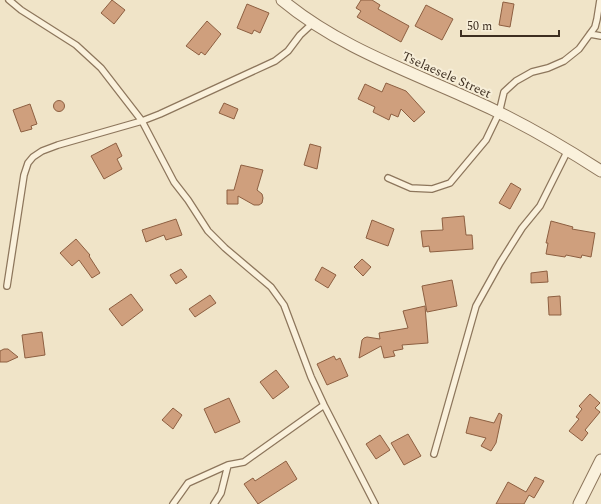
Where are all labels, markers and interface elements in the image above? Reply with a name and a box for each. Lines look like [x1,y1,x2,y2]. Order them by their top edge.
scale bar [461,12,559,38]
text: 50 m [467,17,492,36]
street label: Tselaesele Street [399,46,495,104]

